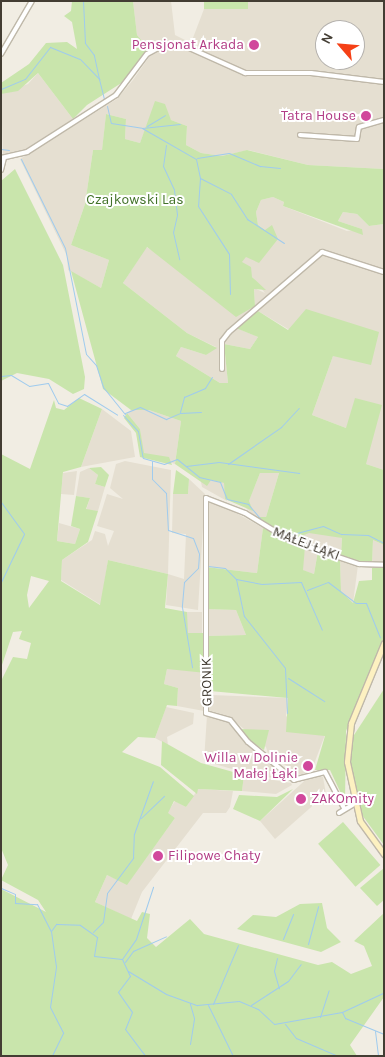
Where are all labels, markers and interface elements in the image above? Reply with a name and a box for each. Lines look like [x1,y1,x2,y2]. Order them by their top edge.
north arrow [315,20,365,70]
text: N [317,30,337,47]
place label: Pensjonat Arkada [132,37,244,53]
marker: Pensjonat Arkada [248,39,260,51]
place label: Tatra House [281,108,356,124]
marker: Tatra House [360,110,372,122]
park label: Czajkowski Las [86,192,184,208]
street label: MAŁEJ ŁĄKI [270,524,342,564]
street label: GRONIK [198,658,216,706]
place label: Willa w Dolinie Małej Łąki [204,750,298,782]
marker: Willa w Dolinie Małej Łąki [302,760,314,772]
place label: ZAKOmity [311,791,374,807]
marker: ZAKOmity [295,793,307,805]
place label: Filipowe Chaty [168,848,261,864]
marker: Filipowe Chaty [152,850,164,862]

